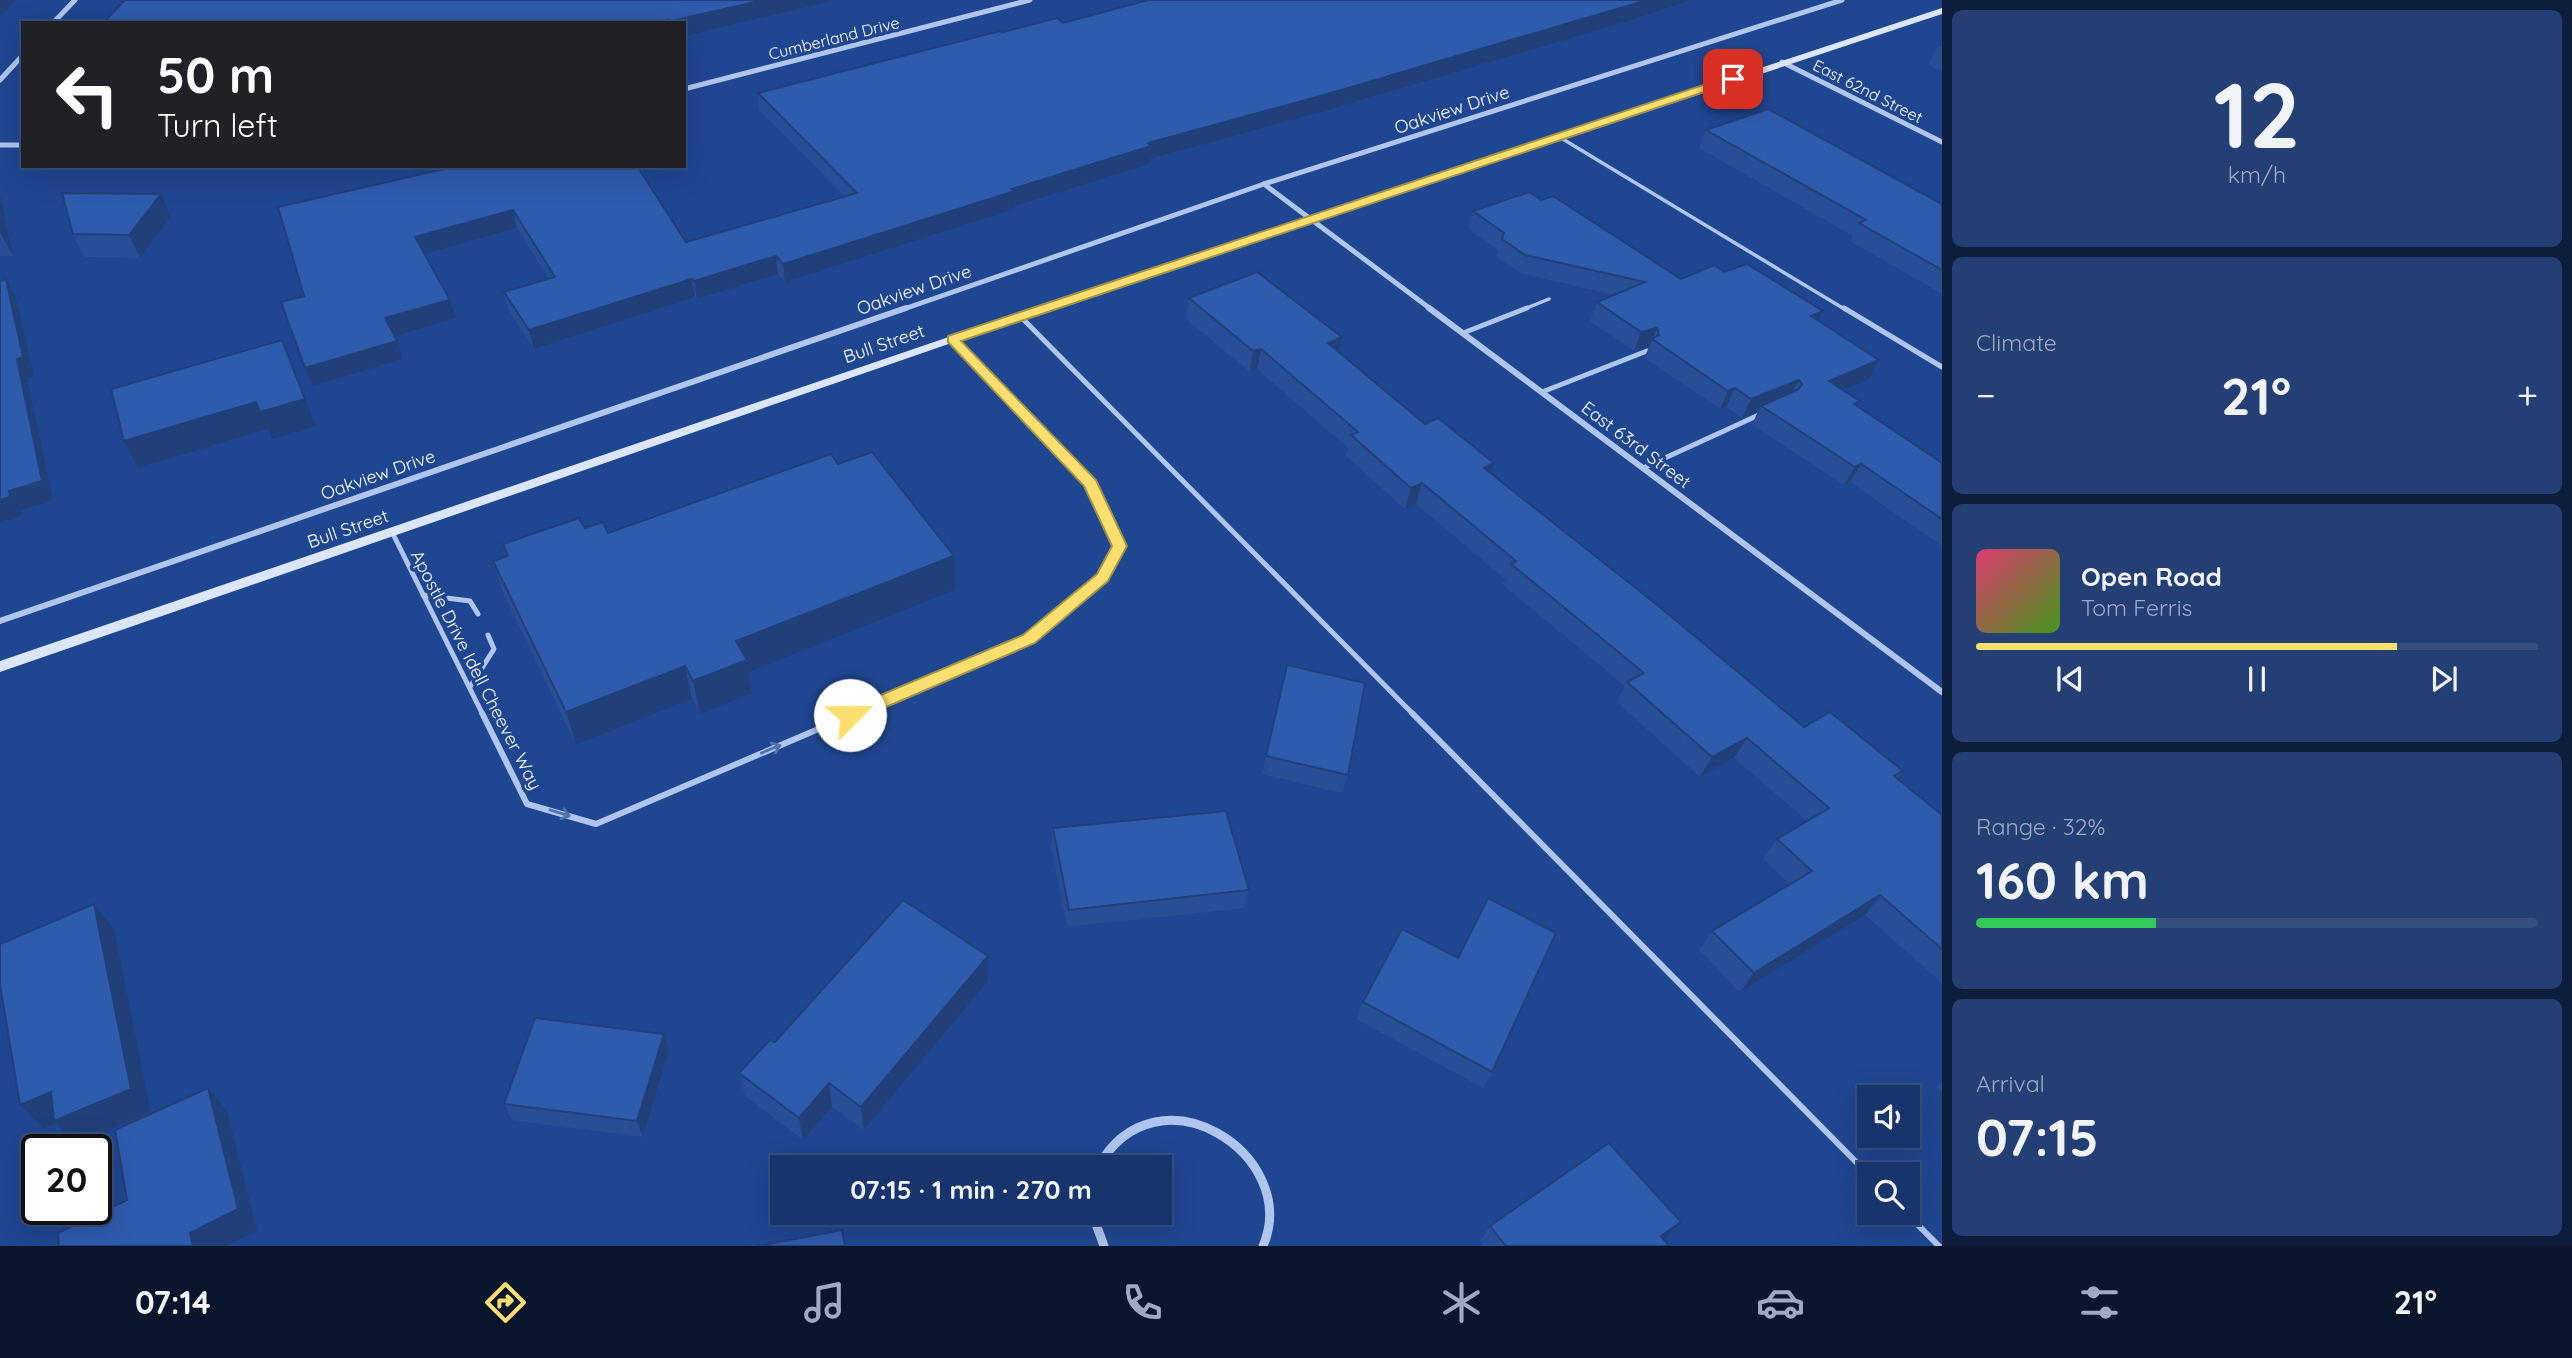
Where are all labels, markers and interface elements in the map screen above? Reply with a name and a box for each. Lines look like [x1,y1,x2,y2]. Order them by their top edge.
street label: Cumberland Drive [766,12,902,64]
text: 50 m [157,44,274,105]
icon: left [42,49,133,140]
pin [1703,49,1763,109]
street label: East 62nd Street [1810,55,1926,127]
text: 12 [2213,57,2301,171]
icon: arrive [1714,60,1752,98]
street label: Oakview Drive [1391,80,1512,139]
text: Turn left [157,105,278,145]
text: km/h [2228,160,2286,189]
street label: Oakview Drive [854,259,974,320]
street label: Bull Street [840,319,927,368]
text: Climate [1976,328,2057,357]
text: 21° [2221,363,2291,428]
text: − [1976,371,1996,419]
text: + [2517,371,2538,419]
street label: East 63rd Street [1577,396,1696,493]
street label: Oakview Drive [318,444,438,505]
street label: Bull Street [304,504,391,553]
street label: Apostle Drive Idell Cheever Way [406,546,547,794]
text: Open Road [2081,560,2222,593]
text: Tom Ferris [2081,593,2192,622]
icon: previous [2051,660,2089,698]
icon: pause [2238,660,2276,698]
icon: next [2425,660,2463,698]
position arrow [813,678,887,752]
one-way arrow [760,742,781,755]
one-way arrow [549,808,571,821]
text: Range · 32% [1976,812,2105,841]
text: 160 km [1976,847,2149,912]
text: Arrival [1976,1069,2045,1098]
map controls [1857,1085,1920,1225]
button: sound [1857,1085,1920,1148]
text: 07:15 [1976,1104,2099,1169]
speed limit sign: 20 [21,1134,112,1225]
button: search [1857,1162,1920,1225]
text: 07:15 · 1 min · 270 m [850,1173,1092,1206]
icon: directions [481,1278,530,1327]
icon: music [800,1278,849,1327]
icon: phone [1118,1278,1167,1327]
icon: climate [1437,1278,1486,1327]
icon: car [1756,1278,1805,1327]
icon: filters [2075,1278,2124,1327]
text: 07:14 [135,1282,211,1322]
text: 21° [2394,1282,2437,1322]

